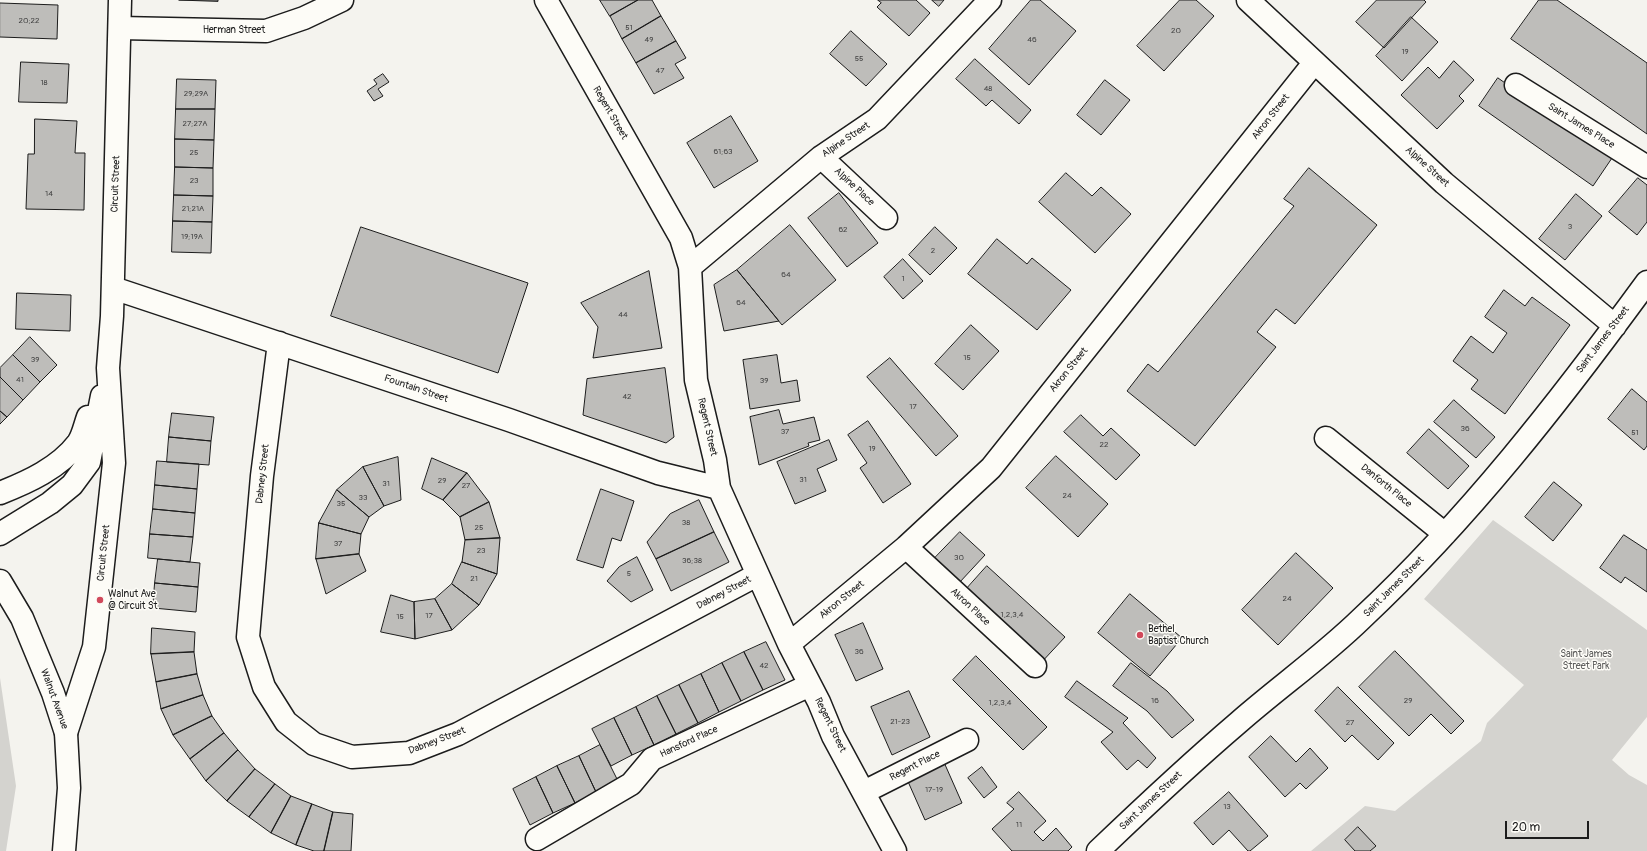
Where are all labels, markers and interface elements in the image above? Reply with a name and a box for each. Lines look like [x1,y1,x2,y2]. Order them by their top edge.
house number: 20;22 [18,16,40,26]
house number: 51 [625,23,633,33]
street label: Herman Street [203,24,265,36]
house number: 20 [1171,26,1181,36]
house number: 49 [645,35,653,45]
house number: 46 [1027,35,1037,45]
house number: 19 [1401,47,1409,57]
house number: 55 [855,54,863,64]
house number: 47 [656,66,664,76]
house number: 18 [40,78,48,88]
street label: Regent Street [590,84,630,142]
house number: 48 [984,84,992,94]
house number: 29;29A [184,89,208,99]
street label: Akron Street [1250,92,1292,142]
street label: Saint James Place [1545,101,1617,151]
house number: 27;27A [183,119,207,129]
street label: Alpine Street [820,120,872,160]
street label: Alpine Street [1402,144,1452,190]
house number: 61;63 [713,147,733,157]
house number: 25 [190,148,198,158]
street label: Circuit Street [109,155,123,213]
street label: Alpine Place [831,165,877,209]
house number: 23 [190,176,198,186]
house number: 14 [45,189,53,199]
house number: 21;21A [182,204,204,214]
house number: 3 [1568,222,1572,232]
house number: 62 [838,225,848,235]
house number: 19;19A [181,232,203,242]
house number: 2 [931,246,935,256]
house number: 64 [781,270,791,280]
house number: 1 [901,274,905,284]
house number: 64 [736,298,746,308]
street label: Saint James Street [1574,304,1632,376]
house number: 44 [618,310,628,320]
street label: Akron Street [1047,345,1091,395]
house number: 15 [963,353,971,363]
house number: 39 [31,355,39,365]
street label: Fountain Street [382,372,450,406]
house number: 41 [16,375,24,385]
house number: 39 [760,376,768,386]
house number: 42 [622,392,632,402]
street label: Regent Street [694,397,720,457]
house number: 17 [909,402,917,412]
house number: 36 [1460,424,1470,434]
house number: 37 [781,427,789,437]
house number: 51 [1631,428,1639,438]
house number: 22 [1100,440,1108,450]
street label: Dabney Street [254,444,272,504]
house number: 19 [868,444,876,454]
street label: Danforth Place [1358,462,1414,510]
house number: 31 [799,475,807,485]
house number: 29 [438,476,446,486]
house number: 31 [382,479,390,489]
house number: 27 [462,481,470,491]
house number: 24 [1062,491,1072,501]
house number: 33 [359,493,367,503]
house number: 35 [337,499,345,509]
house number: 38 [682,518,690,528]
house number: 25 [475,523,483,533]
street label: Circuit Street [95,524,113,582]
house number: 37 [334,539,342,549]
house number: 23 [477,546,485,556]
house number: 30 [954,553,964,563]
street label: Saint James Street [1361,554,1427,620]
house number: 36;38 [682,556,702,566]
house number: 5 [627,569,631,579]
house number: 21 [470,574,478,584]
street label: Dabney Street [695,574,753,612]
street label: Akron Street [817,578,867,622]
street label: Akron Place [948,586,992,628]
place label: Walnut Ave @ Circuit St [108,588,158,612]
house number: 24 [1282,594,1292,604]
marker: Walnut Ave @ Circuit St [95,595,105,605]
house number: 1,2,3,4 [1001,610,1023,620]
house number: 17 [425,611,433,621]
house number: 15 [396,612,404,622]
place label: Bethel Baptist Church [1148,623,1209,646]
marker: Bethel Baptist Church [1135,630,1145,640]
house number: 36 [854,647,864,657]
park label: Saint James Street Park [1560,648,1612,672]
house number: 42 [759,661,769,671]
street label: Walnut Avenue [38,667,70,731]
street label: Regent Street [812,696,848,754]
house number: 16 [1151,696,1159,706]
house number: 29 [1404,696,1412,706]
house number: 1,2,3,4 [989,698,1011,708]
house number: 21-23 [890,717,910,727]
house number: 27 [1346,718,1354,728]
street label: Hansford Place [658,723,720,761]
street label: Dabney Street [407,725,467,757]
street label: Regent Place [888,748,942,784]
street label: Saint James Street [1117,769,1185,833]
house number: 17-19 [925,785,943,795]
house number: 13 [1223,802,1231,812]
scale bar [1507,813,1591,839]
house number: 11 [1016,820,1022,830]
text: 20 m [1512,820,1540,835]

